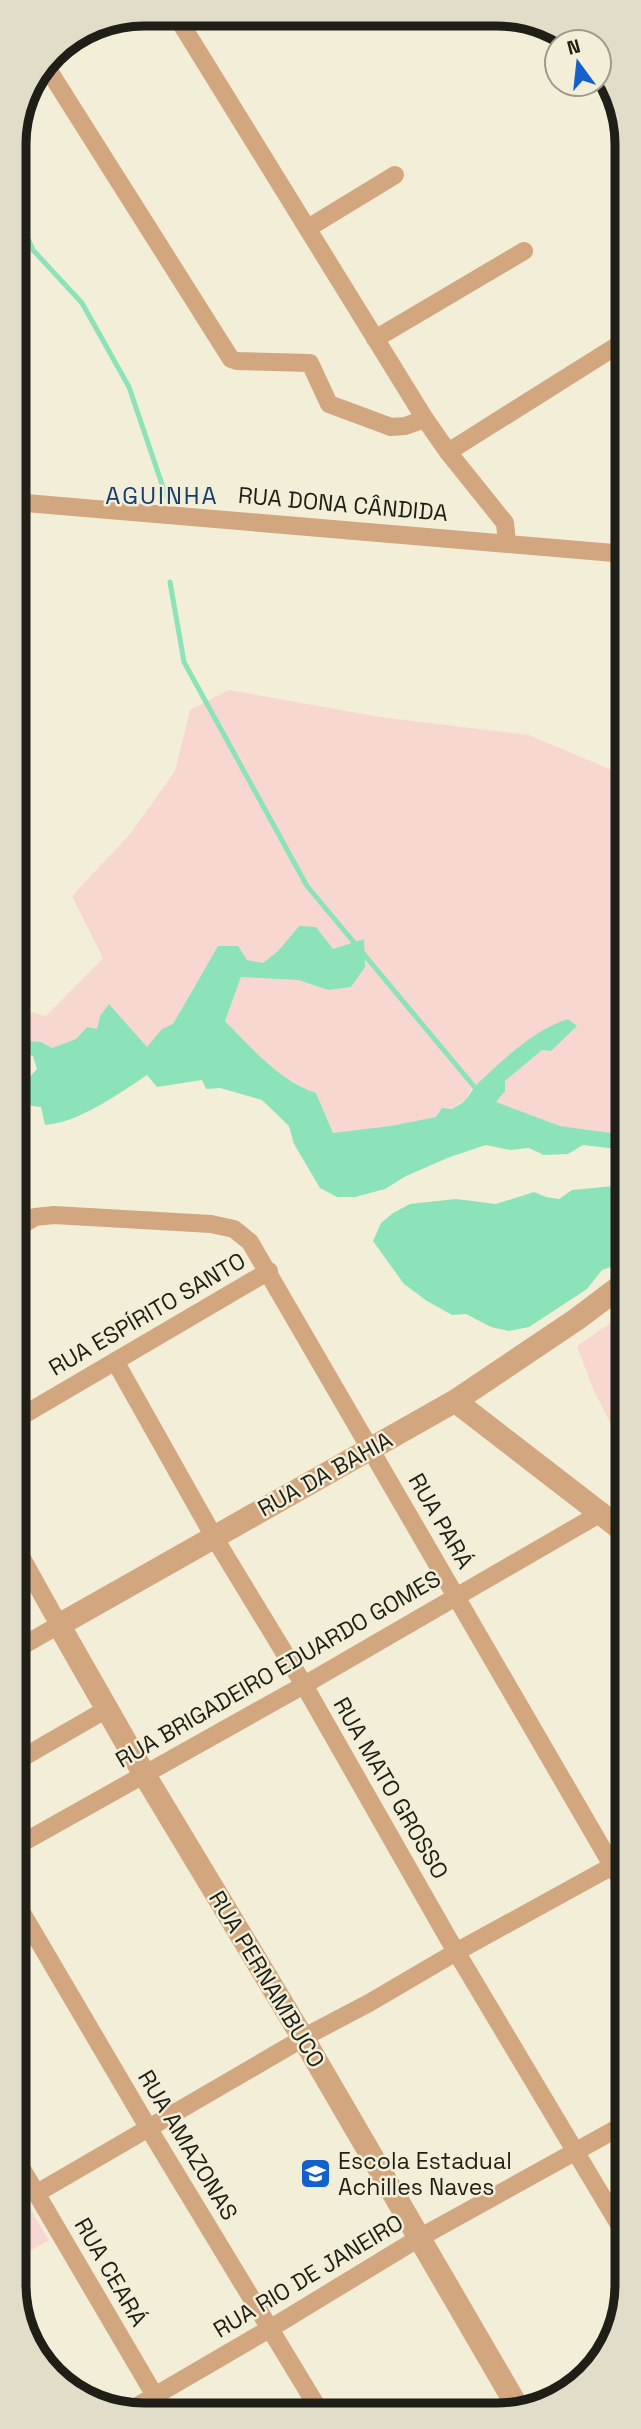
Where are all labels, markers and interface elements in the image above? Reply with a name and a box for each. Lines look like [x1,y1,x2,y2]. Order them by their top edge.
north arrow [543,28,613,98]
text: N [564,33,583,61]
district label: AGUINHA [105,480,219,511]
street label: RUA DONA CÂNDIDA [237,480,449,528]
street label: RUA ESPÍRITO SANTO [43,1245,251,1383]
street label: RUA DA BAHIA [252,1425,398,1523]
street label: RUA PARÁ [402,1468,480,1574]
street label: RUA BRIGADEIRO EDUARDO GOMES [110,1563,446,1775]
street label: RUA MATO GROSSO [327,1692,455,1884]
street label: RUA PERNAMBUCO [202,1885,332,2073]
street label: RUA AMAZONAS [131,2064,245,2226]
place label: Escola Estadual Achilles Naves [338,2146,512,2202]
school or university icon: Escola Estadual Achilles Naves [298,2157,332,2191]
street label: RUA RIO DE JANEIRO [208,2207,408,2345]
street label: RUA CEARÁ [68,2212,154,2332]

